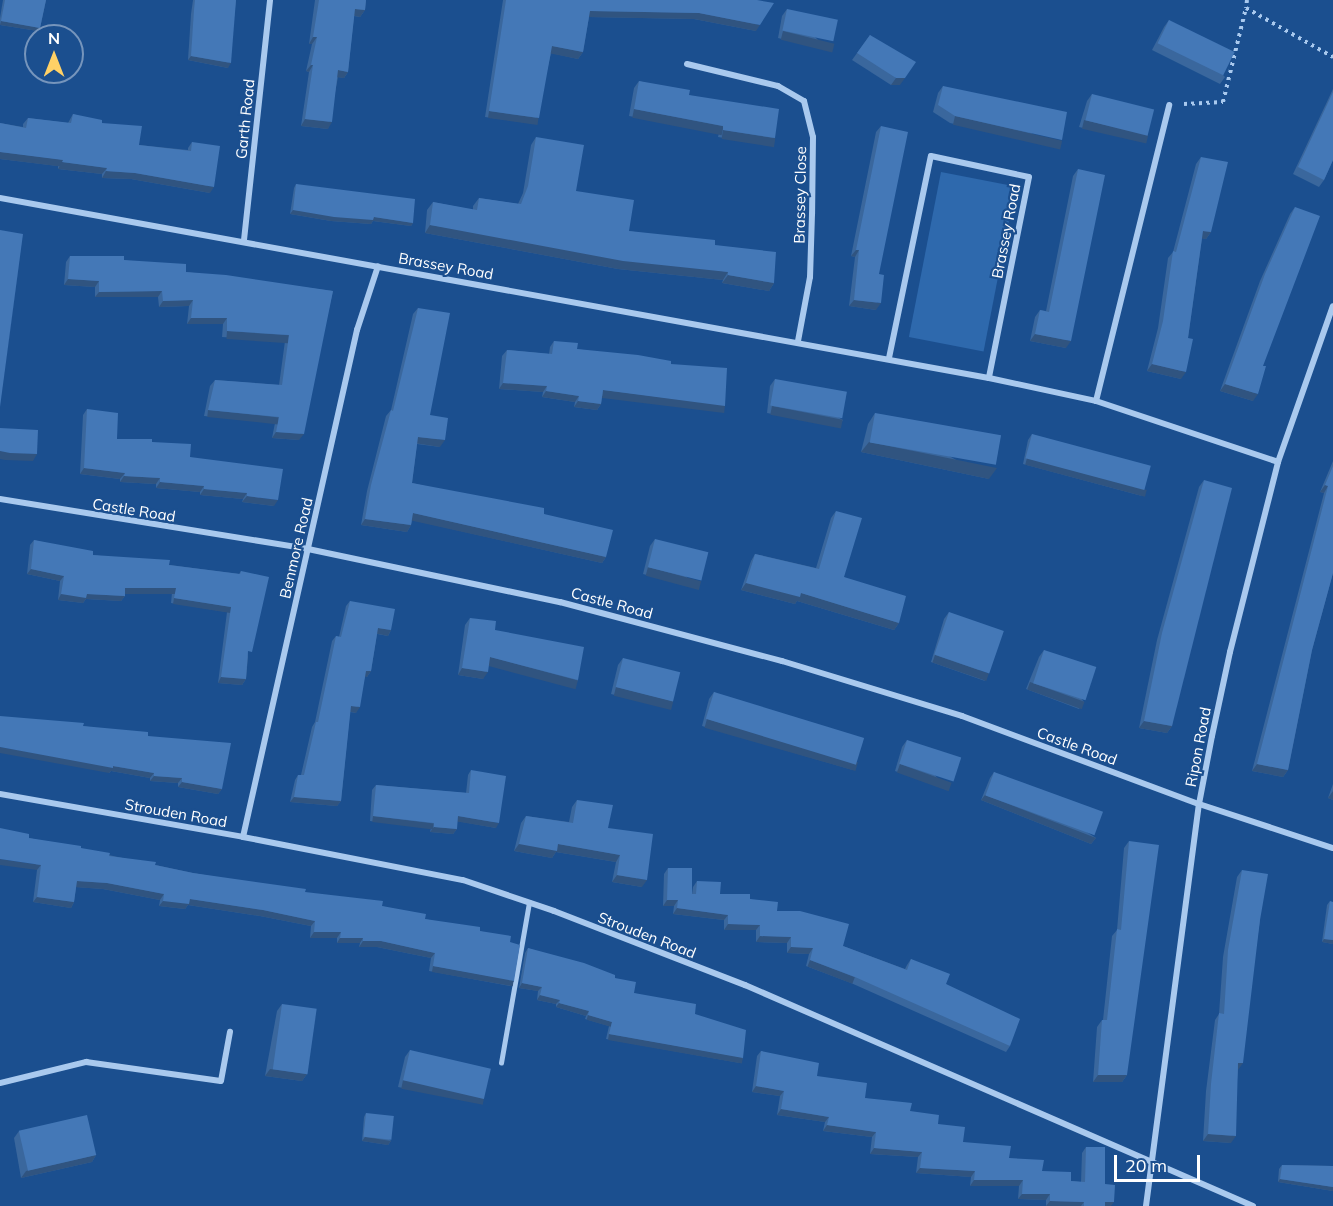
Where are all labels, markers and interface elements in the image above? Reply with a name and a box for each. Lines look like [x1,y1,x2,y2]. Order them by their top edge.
north arrow [24,24,84,84]
text: N [48,28,60,48]
street label: Garth Road [232,78,258,160]
street label: Brassey Close [790,146,810,244]
street label: Brassey Road [988,182,1024,280]
street label: Brassey Road [397,249,495,283]
street label: Castle Road [91,495,177,525]
street label: Benmore Road [276,496,316,600]
street label: Castle Road [569,583,655,623]
street label: Ripon Road [1181,706,1215,788]
street label: Castle Road [1034,723,1120,769]
street label: Strouden Road [123,795,229,831]
street label: Strouden Road [595,908,699,962]
scale bar [1117,1143,1202,1181]
text: 20 m [1125,1154,1167,1177]

